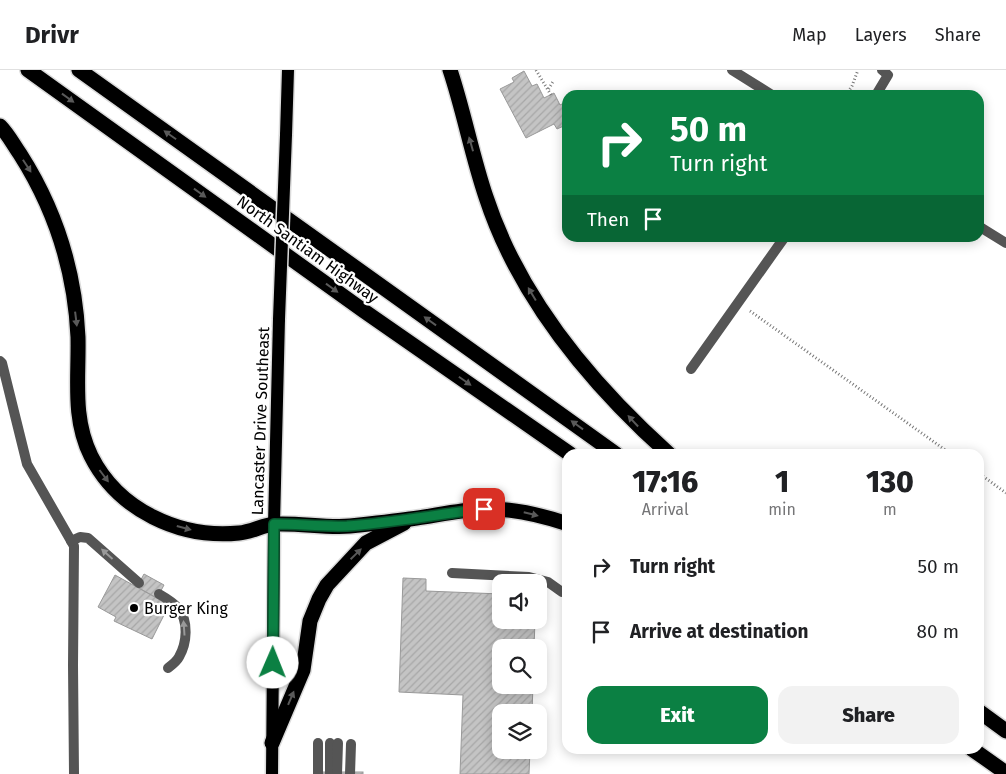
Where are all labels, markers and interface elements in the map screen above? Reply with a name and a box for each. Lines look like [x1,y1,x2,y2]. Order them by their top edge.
text: Drivr [25,21,79,49]
text: Map [792,24,827,46]
text: Layers [855,24,907,46]
text: Share [935,24,981,46]
one-way arrow [61,93,74,104]
text: 50 m [670,108,747,150]
icon: right [587,110,652,175]
one-way arrow [163,130,177,140]
one-way arrow [466,137,474,152]
text: Turn right [670,150,767,177]
one-way arrow [22,159,32,173]
one-way arrow [193,188,207,198]
street label: North Santiam Highway [233,192,382,307]
icon: arrive [639,205,667,233]
text: Then [587,208,629,231]
one-way arrow [325,283,339,293]
one-way arrow [528,287,537,300]
one-way arrow [72,312,80,328]
one-way arrow [423,316,437,326]
street label: Lancaster Drive Southeast [248,326,273,516]
one-way arrow [458,376,472,386]
one-way arrow [627,415,639,427]
one-way arrow [570,420,584,430]
text: 17:16 [632,464,698,500]
text: 1 [775,464,789,500]
text: 130 [866,464,914,500]
one-way arrow [99,469,109,483]
pin [463,488,505,530]
icon: arrive [470,495,498,523]
text: Arrival [642,500,689,519]
text: min [768,500,796,519]
text: m [883,500,897,519]
one-way arrow [523,511,538,519]
one-way arrow [176,525,191,533]
one-way arrow [350,548,362,560]
one-way arrow [100,549,113,560]
icon: right [587,553,615,581]
text: Turn right [630,555,715,578]
text: 50 m [918,555,959,578]
map controls [492,574,547,759]
button: sound [492,574,547,629]
place label: Burger King [144,599,228,618]
marker: Burger King [128,602,140,614]
icon: arrive [587,618,615,646]
one-way arrow [180,620,188,636]
text: Arrive at destination [630,620,809,643]
text: 80 m [917,620,959,643]
position arrow [246,636,298,688]
button: search [492,639,547,694]
button: Exit [587,686,768,744]
button: Share [778,686,959,744]
one-way arrow [287,690,295,705]
button: layers [492,704,547,759]

